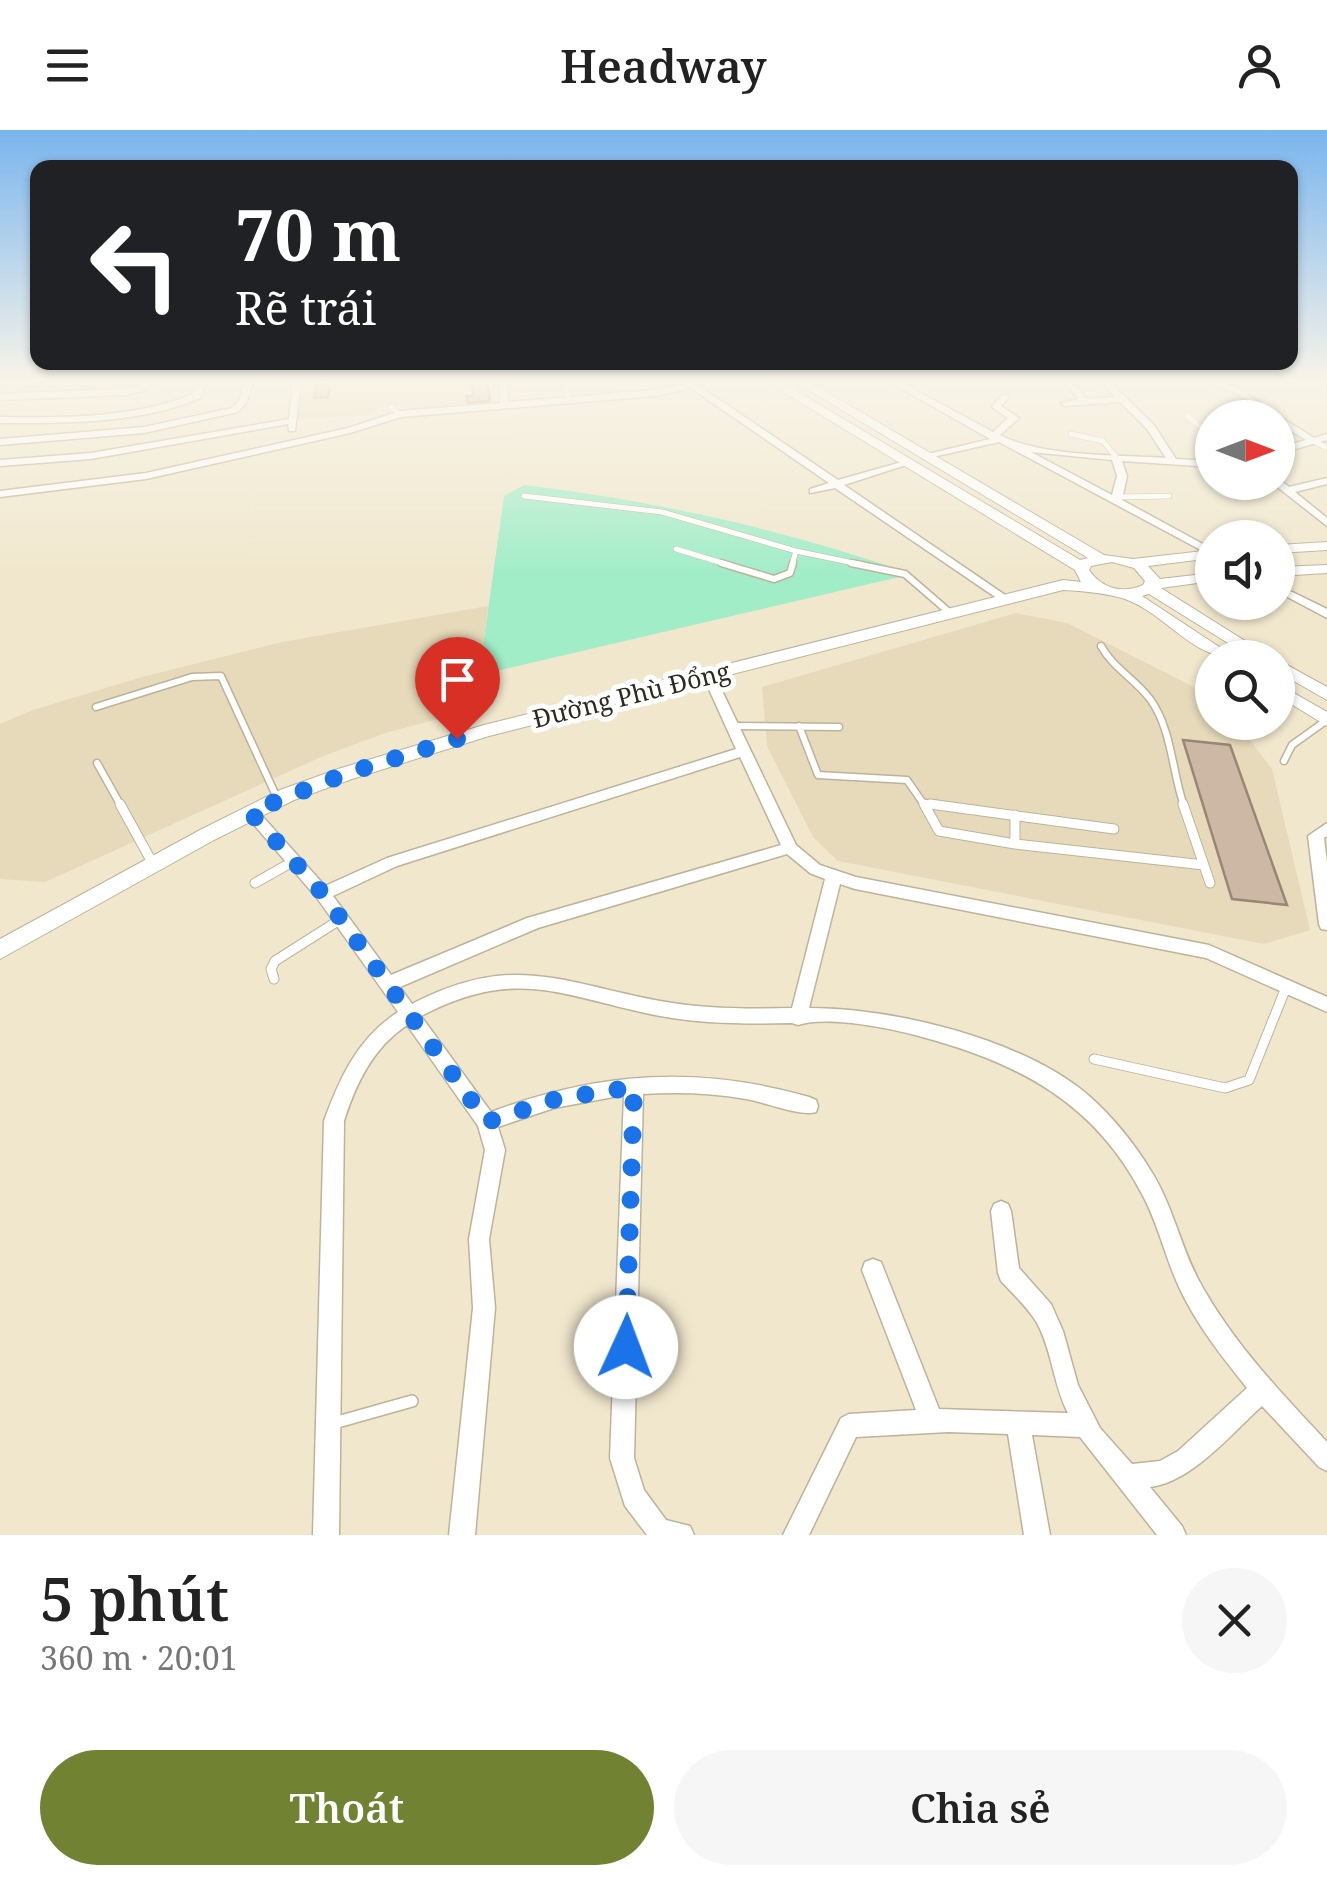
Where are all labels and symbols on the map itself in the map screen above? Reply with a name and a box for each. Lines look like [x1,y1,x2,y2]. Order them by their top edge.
north arrow [1195,400,1295,500]
pin [415,637,500,740]
street label: Đường Phù Đổng [529,653,734,735]
position arrow [574,1295,678,1399]

